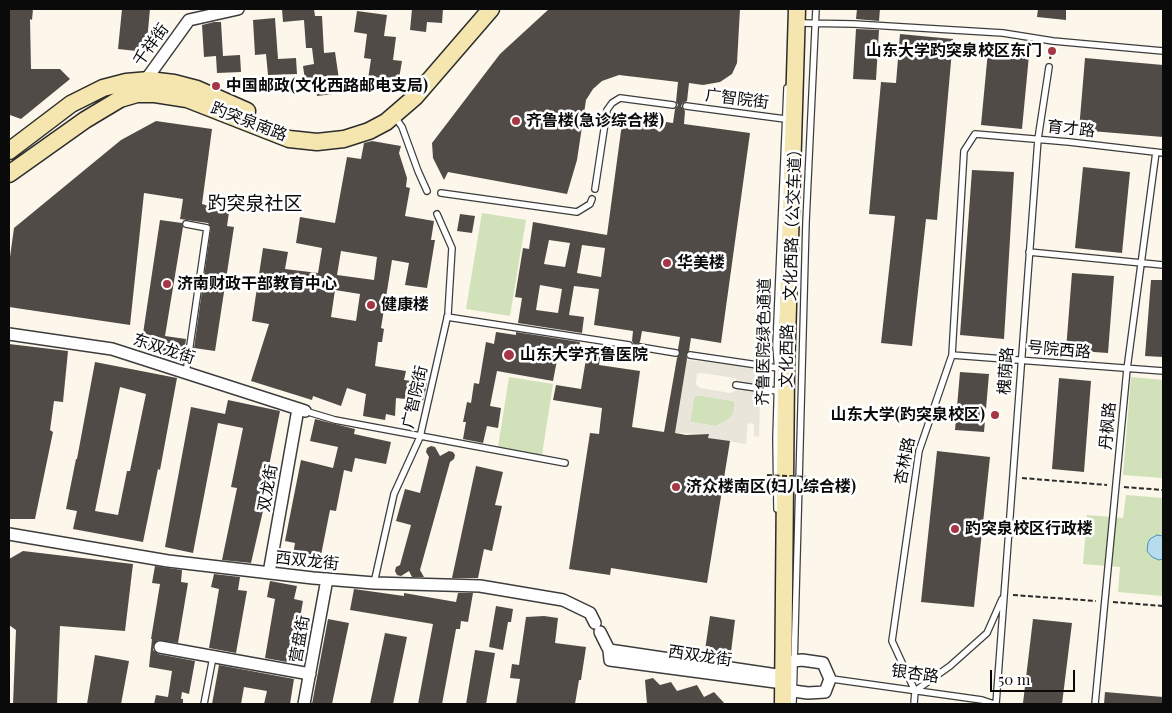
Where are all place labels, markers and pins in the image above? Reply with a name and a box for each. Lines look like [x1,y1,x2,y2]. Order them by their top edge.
place label: 山东大学趵突泉校区东门 [866,41,1042,61]
marker: 山东大学趵突泉校区东门 [1046,45,1058,57]
place label: 中国邮政(文化西路邮电支局) [226,76,428,96]
marker: 中国邮政(文化西路邮电支局) [210,80,222,92]
place label: 齐鲁楼(急诊综合楼) [526,111,664,131]
marker: 齐鲁楼(急诊综合楼) [510,115,522,127]
place label: 华美楼 [677,253,725,273]
marker: 华美楼 [661,257,673,269]
place label: 济南财政干部教育中心 [177,274,337,294]
marker: 济南财政干部教育中心 [161,278,173,290]
place label: 健康楼 [381,295,429,315]
marker: 健康楼 [365,299,377,311]
place label: 山东大学齐鲁医院 [520,345,648,365]
marker: 山东大学齐鲁医院 [502,348,516,362]
place label: 山东大学(趵突泉校区) [831,405,985,425]
marker: 山东大学(趵突泉校区) [989,409,1001,421]
place label: 济众楼南区(妇儿综合楼) [686,477,856,497]
marker: 济众楼南区(妇儿综合楼) [670,481,682,493]
place label: 趵突泉校区行政楼 [965,519,1093,539]
marker: 趵突泉校区行政楼 [949,523,961,535]

